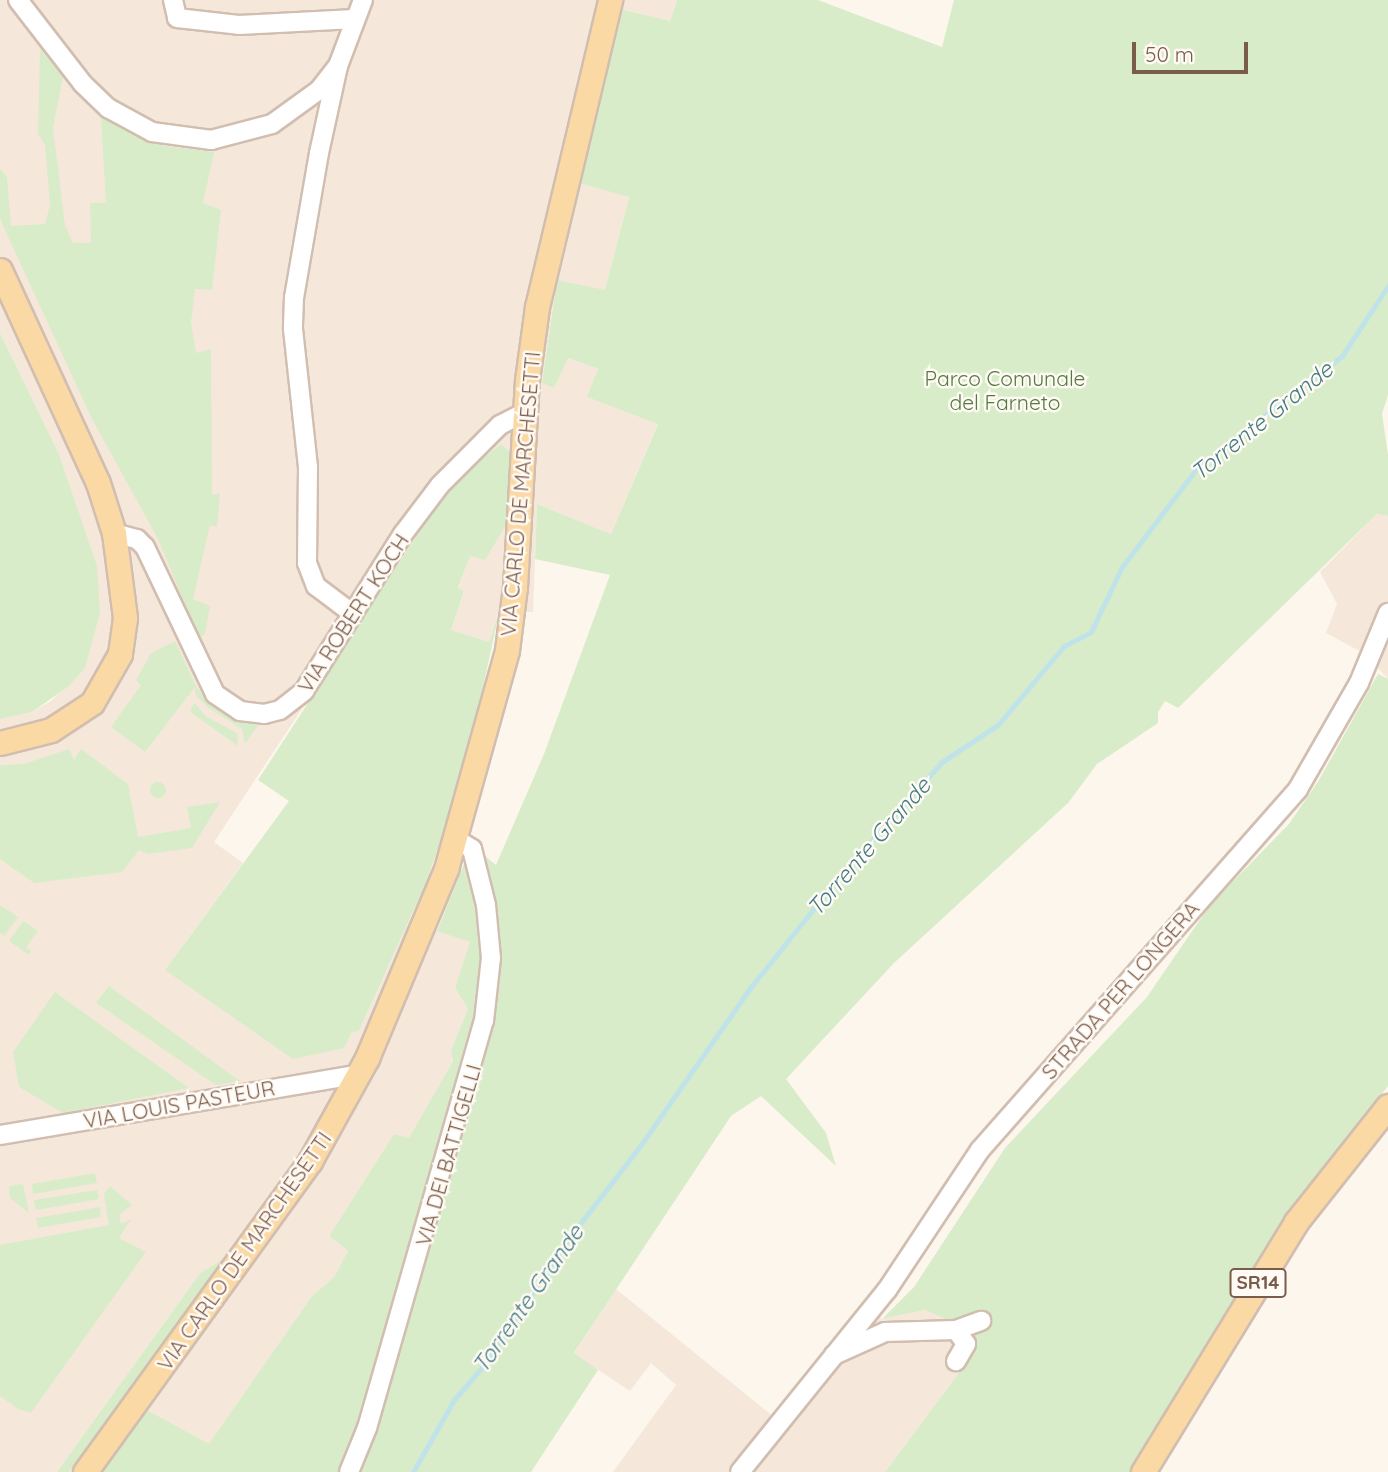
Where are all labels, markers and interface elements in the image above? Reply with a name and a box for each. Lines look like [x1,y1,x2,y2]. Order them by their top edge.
scale bar [1136,28,1252,72]
text: 50 m [1145,41,1194,67]
street label: VIA CARLO DE MARCHESETTI [495,350,545,638]
water label: Torrente Grande [1186,355,1338,487]
park label: Parco Comunale del Farneto [925,365,1085,415]
street label: VIA ROBERT KOCH [292,529,414,697]
water label: Torrente Grande [801,772,937,922]
street label: STRADA PER LONGERA [1036,896,1204,1084]
street label: VIA DEI BATTIGELLI [410,1061,486,1249]
street label: VIA LOUIS PASTEUR [81,1075,277,1133]
street label: VIA CARLO DE MARCHESETTI [152,1127,336,1375]
water label: Torrente Grande [467,1220,589,1378]
road number: SR14 [1228,1268,1288,1298]

